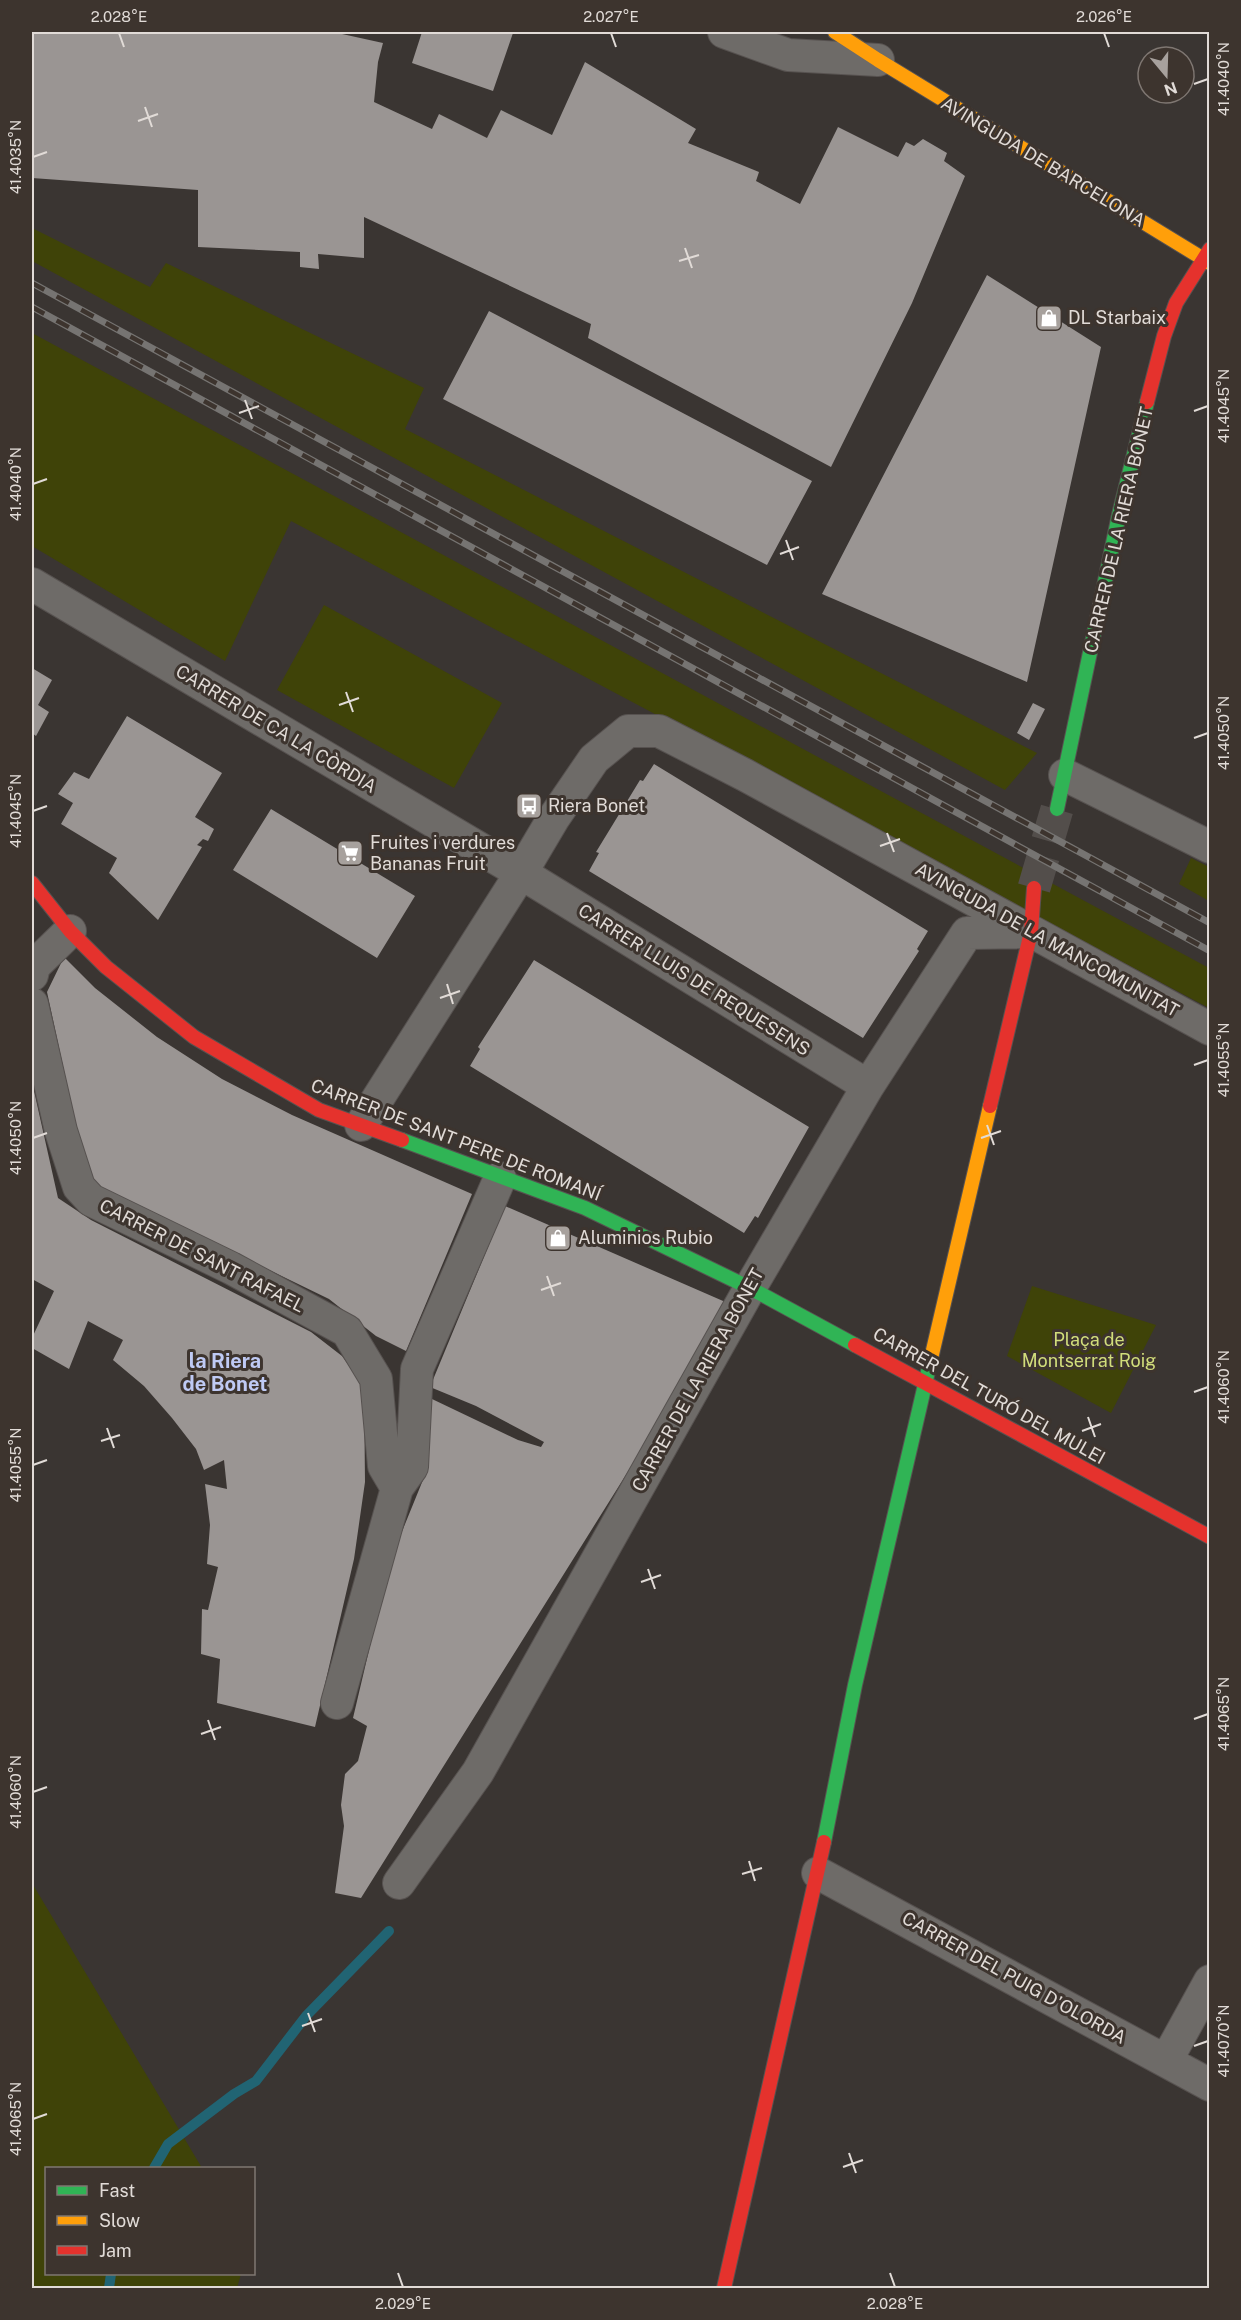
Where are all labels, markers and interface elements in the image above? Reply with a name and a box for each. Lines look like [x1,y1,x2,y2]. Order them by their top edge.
text: 2.028°E [91,8,147,25]
text: 2.027°E [583,8,639,25]
text: 2.026°E [1076,8,1132,25]
text: 41.4040°N [1215,42,1232,116]
north arrow [1136,45,1196,105]
text: N [1162,78,1180,100]
street label: AVINGUDA DE BARCELONA [937,92,1149,231]
text: 41.4035°N [7,120,24,194]
shop icon: DL Starbaix [1034,303,1064,333]
place label: DL Starbaix [1068,307,1166,328]
text: 41.4045°N [1215,369,1232,443]
street label: CARRER DE LA RIERA BONET [1080,405,1157,655]
text: 41.4040°N [7,447,24,521]
street label: CARRER DE CA LA CÒRDIA [172,659,381,797]
text: 41.4050°N [1215,696,1232,770]
text: 41.4045°N [7,774,24,848]
bus stop icon: Riera Bonet [514,791,544,821]
place label: Riera Bonet [548,795,645,816]
place label: Fruites i verdures Bananas Fruit [370,832,515,874]
supermarket icon: Fruites i verdures Bananas Fruit [335,838,365,868]
street label: AVINGUDA DE LA MANCOMUNITAT [912,858,1183,1021]
street label: CARRER LLUIS DE REQUESENS [575,899,814,1060]
text: 41.4055°N [1215,1023,1232,1097]
street label: CARRER DE SANT PERE DE ROMANÍ [308,1073,606,1205]
text: 41.4050°N [7,1101,24,1175]
street label: CARRER DE SANT RAFAEL [96,1195,308,1317]
shop icon: Aluminios Rubio [543,1223,573,1253]
place label: Aluminios Rubio [578,1227,713,1248]
street label: CARRER DE LA RIERA BONET [627,1264,768,1495]
street label: CARRER DEL TURÓ DEL MULEI [869,1322,1110,1468]
park label: Plaça de Montserrat Roig [1022,1329,1156,1371]
district label: la Riera de Bonet [183,1349,267,1396]
text: 41.4060°N [1215,1350,1232,1424]
text: 41.4055°N [7,1428,24,1502]
text: 41.4065°N [1215,1677,1232,1751]
text: 41.4060°N [7,1755,24,1829]
street label: CARRER DEL PUIG D'OLORDA [899,1907,1130,2048]
text: 41.4070°N [1215,2004,1232,2078]
text: 41.4065°N [7,2082,24,2156]
legend [45,2167,255,2275]
text: Fast [99,2180,135,2201]
text: Slow [99,2210,140,2231]
text: Jam [99,2240,132,2261]
text: 2.029°E [375,2295,431,2312]
text: 2.028°E [867,2295,923,2312]

